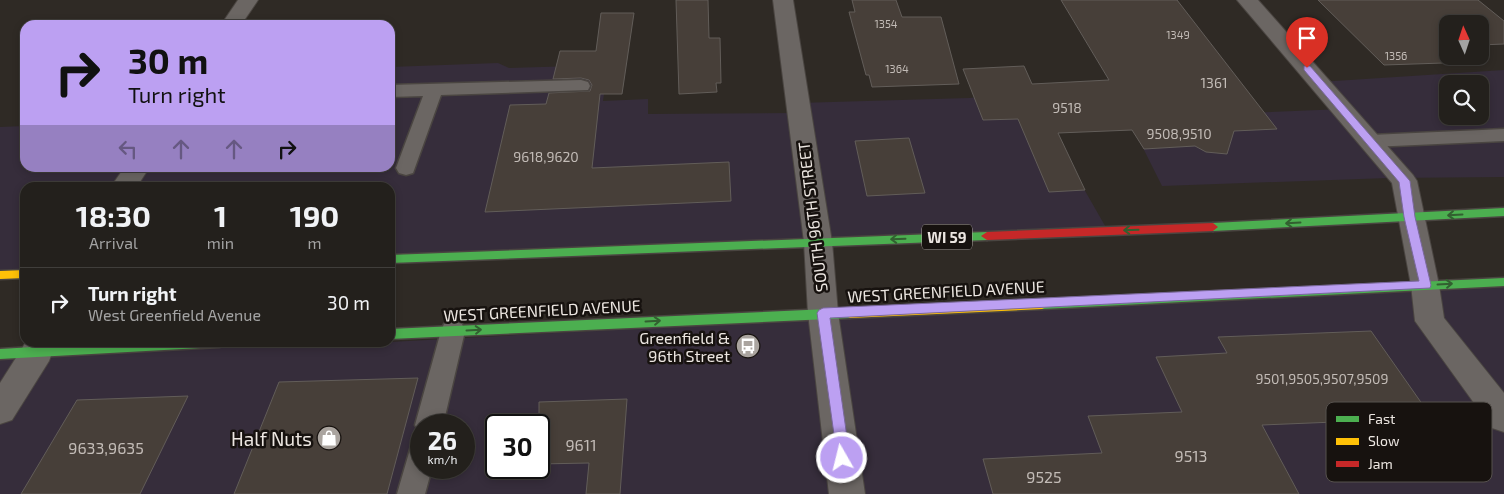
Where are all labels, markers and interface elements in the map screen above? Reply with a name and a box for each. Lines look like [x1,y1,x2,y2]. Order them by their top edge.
north arrow [1439,15,1489,65]
map controls [1439,15,1489,125]
house number: 1354 [874,17,898,30]
pin [1286,17,1328,68]
icon: arrive [1293,24,1321,52]
house number: 1349 [1166,28,1190,41]
text: 30 m [128,39,208,81]
icon: right [45,40,110,105]
house number: 1356 [1385,49,1407,62]
house number: 1364 [885,62,909,75]
house number: 1361 [1201,74,1227,91]
button: search [1439,75,1489,125]
text: Turn right [128,81,226,107]
house number: 9518 [1052,99,1082,116]
house number: 9508,9510 [1146,125,1212,142]
icon: left [114,135,142,163]
icon: ahead [167,135,195,163]
icon: ahead [220,135,248,163]
icon: right [273,135,301,163]
street label: SOUTH 96TH STREET [793,141,831,293]
house number: 9618,9620 [513,148,579,165]
text: 18:30 [76,197,151,233]
text: 1 [214,197,227,233]
text: 190 [290,197,339,233]
one-way arrow [1448,210,1464,219]
one-way arrow [1285,218,1301,227]
road number: WI 59 [922,224,972,250]
one-way arrow [1123,226,1139,235]
text: Arrival [89,233,138,252]
text: min [207,233,234,252]
text: m [307,233,322,252]
one-way arrow [891,234,907,244]
street label: WEST GREENFIELD AVENUE [847,276,1045,306]
one-way arrow [1437,280,1453,289]
text: Turn right [88,282,176,305]
icon: right [45,289,73,317]
text: 30 m [327,291,370,314]
street label: WEST GREENFIELD AVENUE [443,295,641,325]
text: West Greenfield Avenue [88,305,261,324]
one-way arrow [645,317,661,326]
one-way arrow [465,325,481,334]
place label: Greenfield & 96th Street [639,328,730,365]
bus stop icon: Greenfield & 96th Street [735,333,761,359]
house number: 9501,9505,9507,9509 [1256,370,1389,387]
legend [1326,402,1492,482]
text: Fast [1368,410,1395,427]
speed limit sign: 30 [485,414,550,479]
shop icon: Half Nuts [316,425,342,451]
text: 26 [428,425,457,455]
place label: Half Nuts [231,427,312,450]
position arrow [815,431,867,483]
text: Slow [1368,432,1400,449]
house number: 9611 [565,435,597,454]
house number: 9633,9635 [68,438,144,457]
house number: 9513 [1175,446,1208,465]
text: km/h [428,452,457,466]
text: Jam [1368,455,1393,472]
house number: 9525 [1026,467,1062,486]

